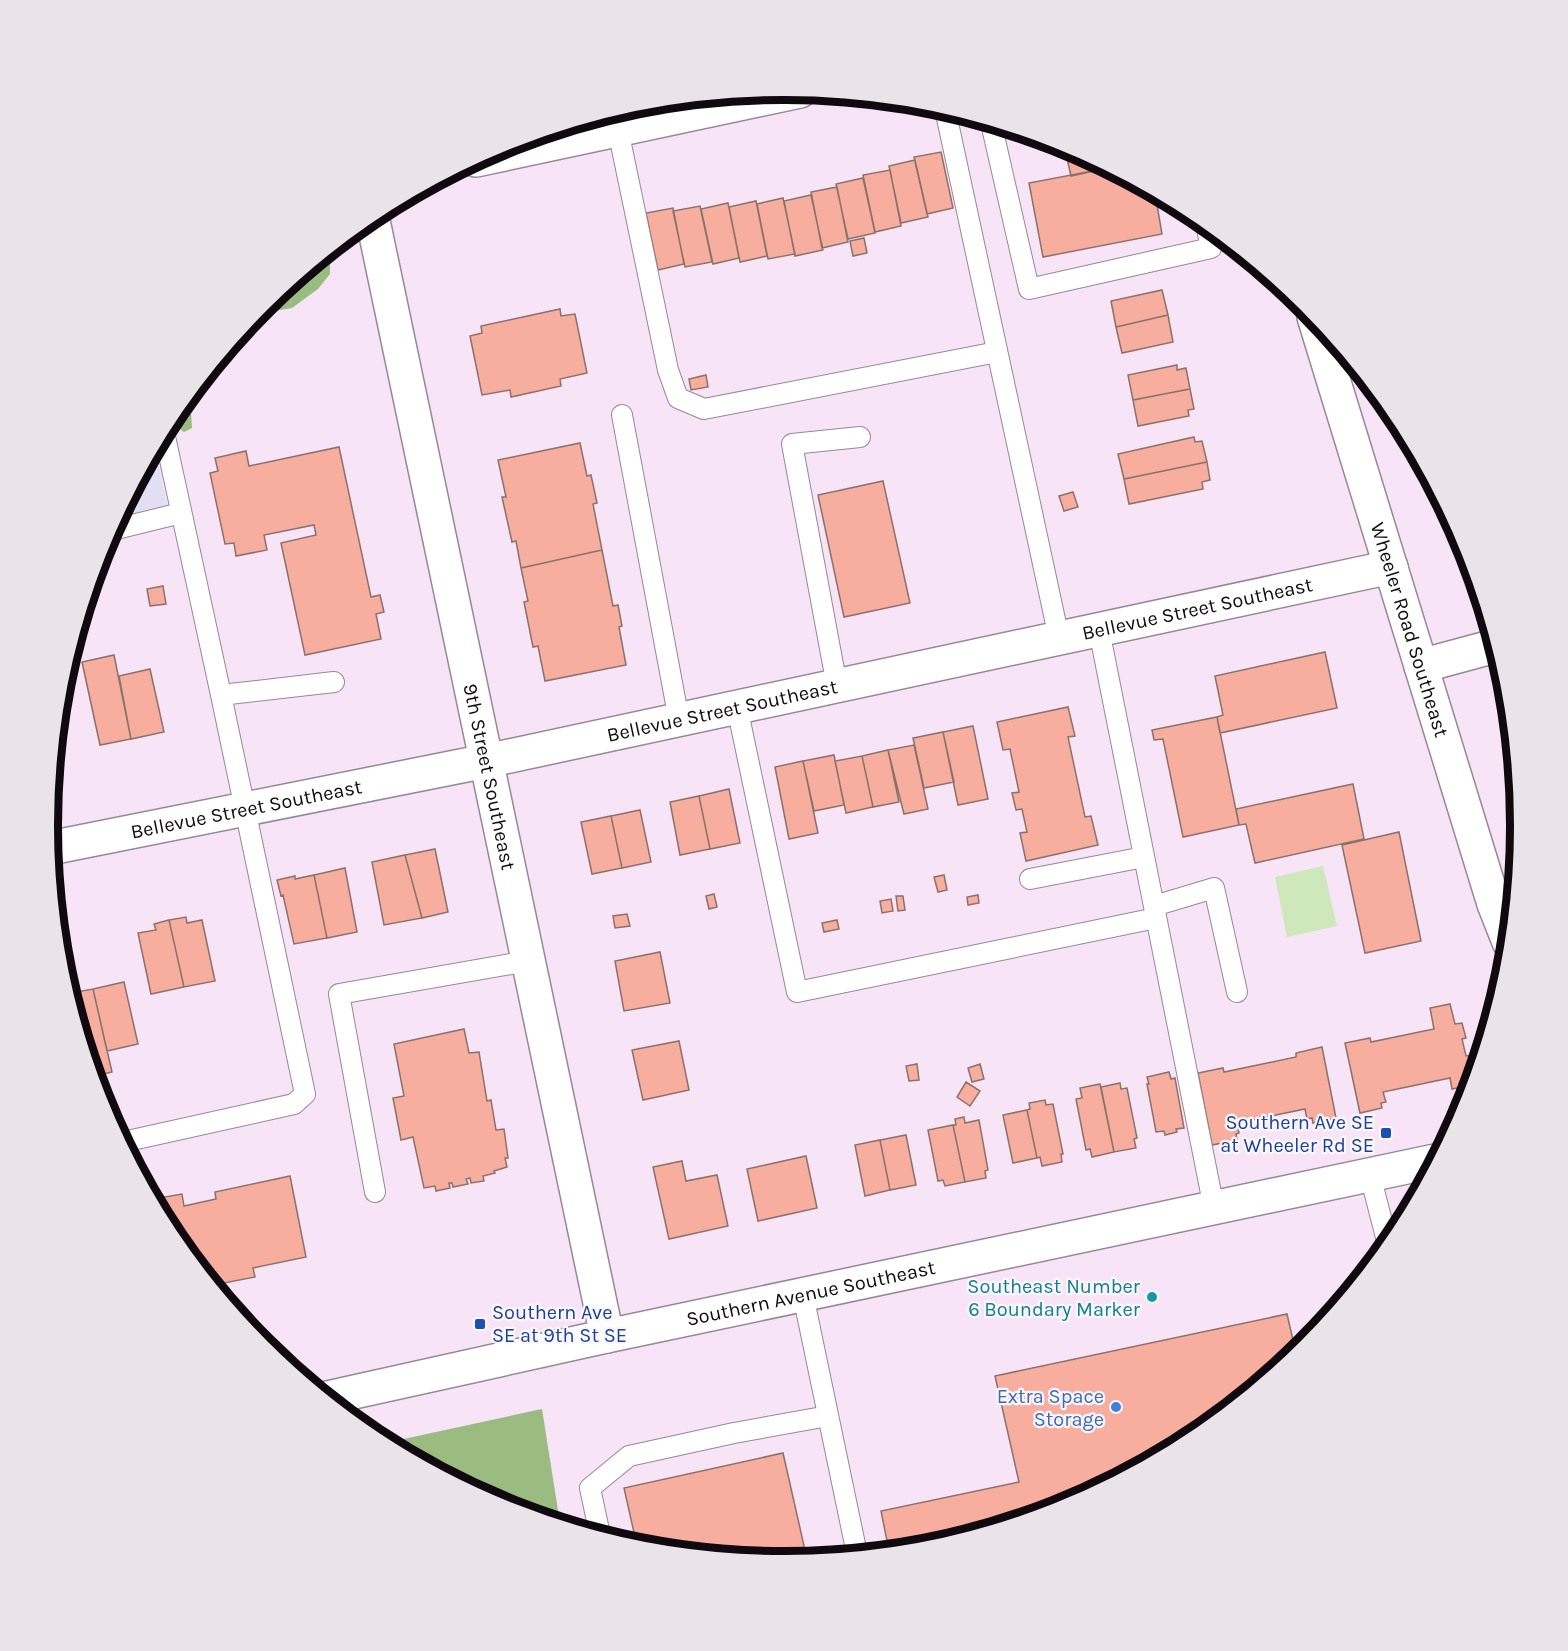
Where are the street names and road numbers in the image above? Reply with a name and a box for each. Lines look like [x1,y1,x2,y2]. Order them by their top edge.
street label: Wheeler Road Southeast [1366,520,1453,740]
street label: Bellevue Street Southeast [1080,573,1315,645]
street label: Bellevue Street Southeast [605,675,840,747]
street label: 9th Street Southeast [458,682,520,873]
street label: Bellevue Street Southeast [129,775,364,844]
street label: Southern Avenue Southeast [684,1256,938,1331]

